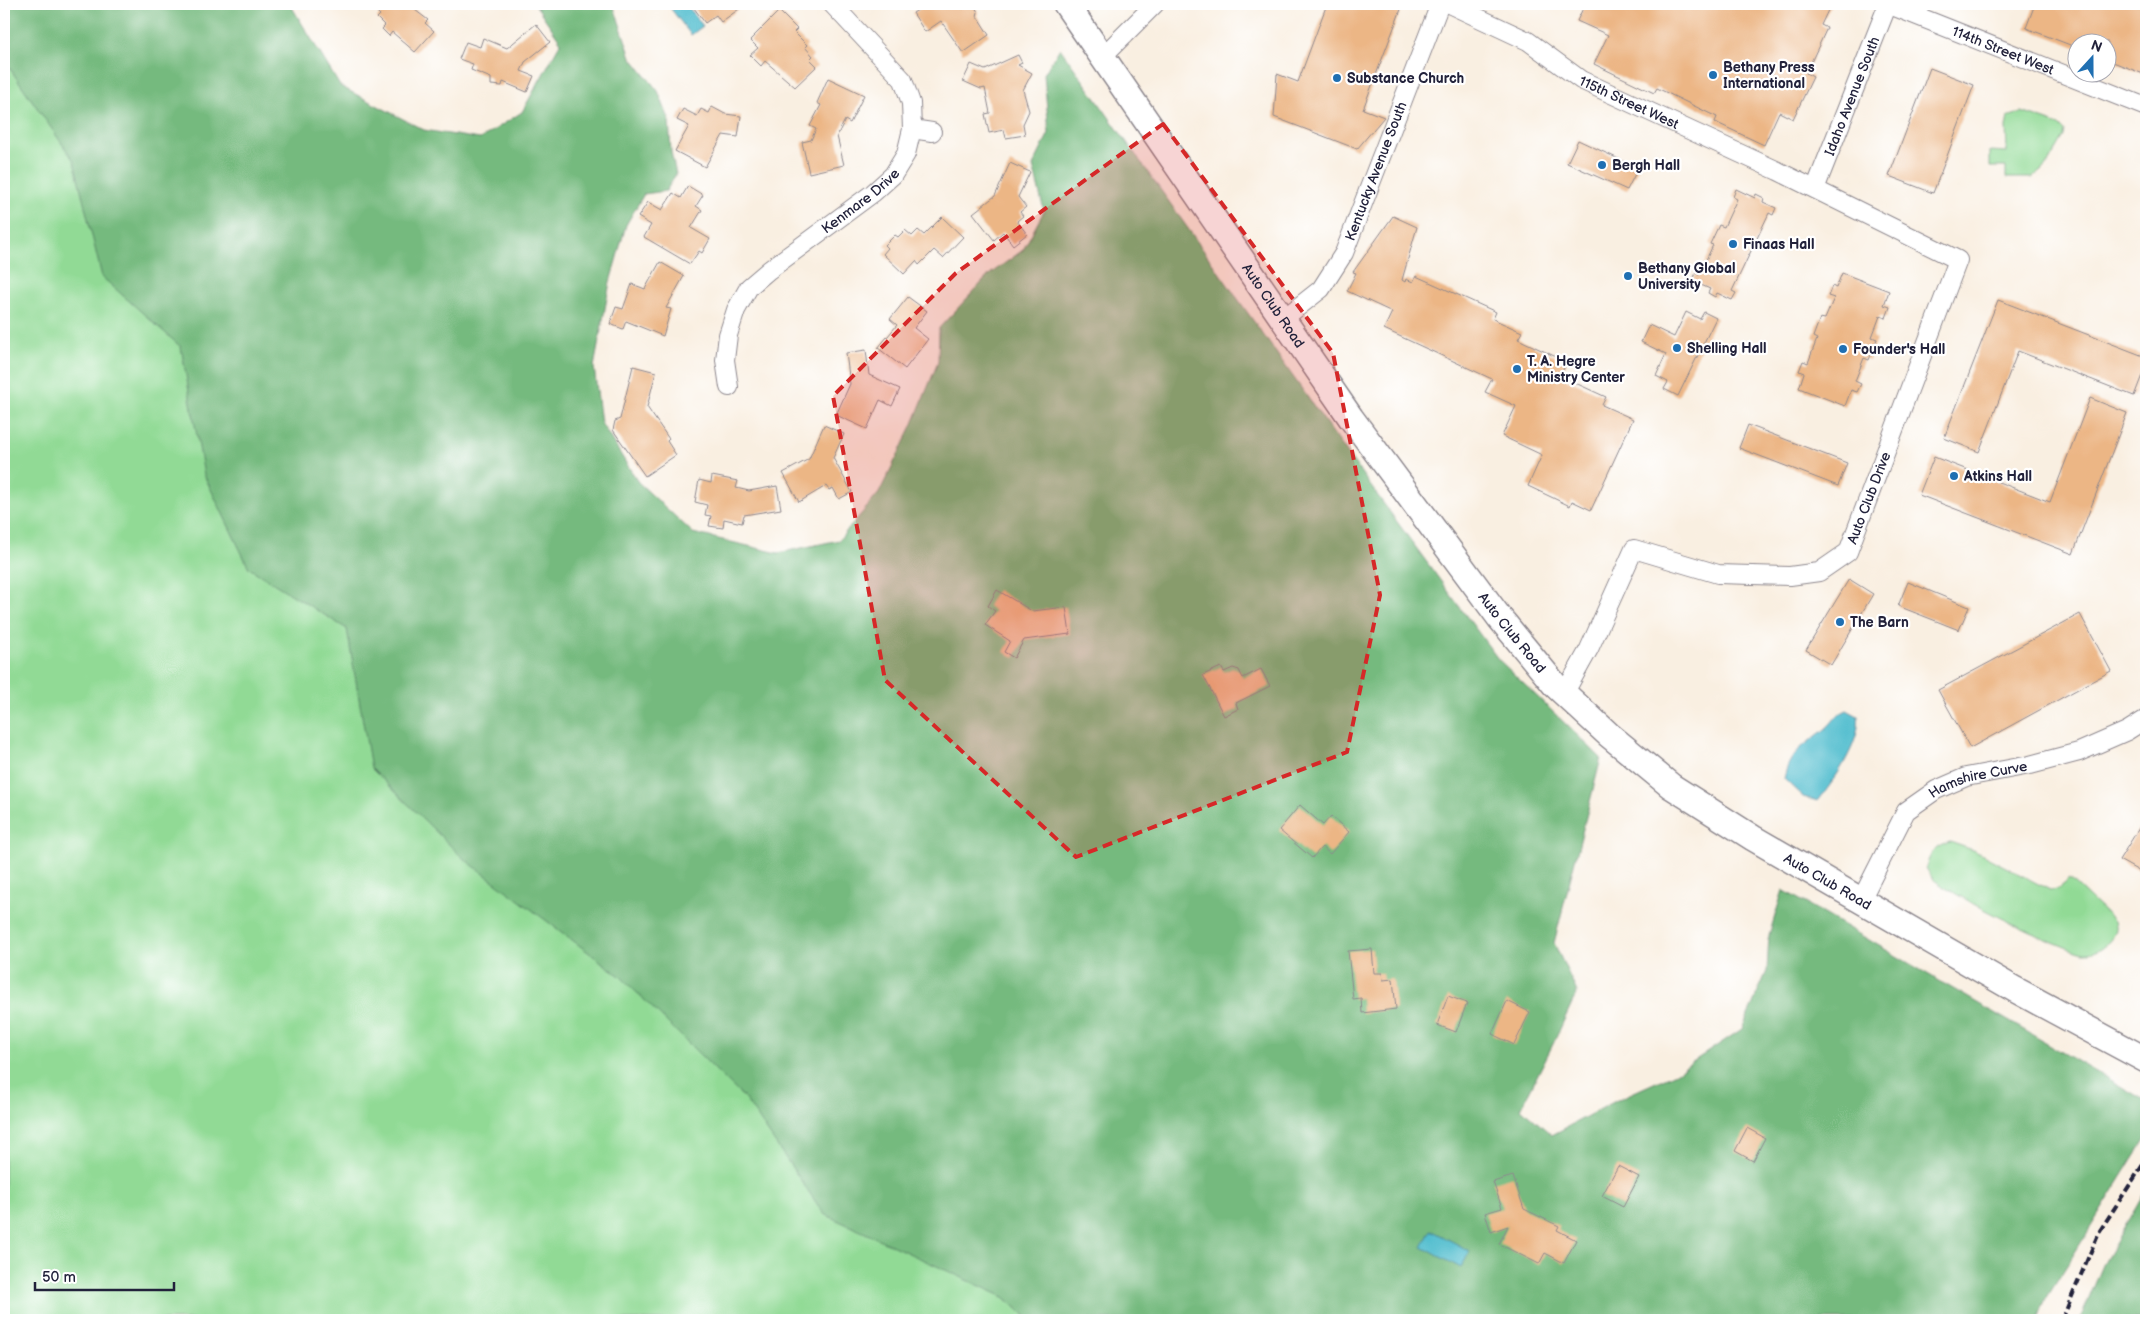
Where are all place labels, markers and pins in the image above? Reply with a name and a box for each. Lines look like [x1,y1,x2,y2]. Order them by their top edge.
place label: Bethany Press International [1723,59,1815,92]
marker: Bethany Press International [1707,69,1719,81]
place label: Substance Church [1347,70,1464,87]
marker: Substance Church [1331,72,1343,84]
place label: Bergh Hall [1612,157,1680,174]
marker: Bergh Hall [1596,159,1608,171]
place label: Finaas Hall [1743,236,1814,253]
marker: Finaas Hall [1727,238,1739,250]
place label: Bethany Global University [1638,260,1735,293]
marker: Bethany Global University [1622,270,1634,282]
place label: Shelling Hall [1687,340,1767,357]
place label: Founder's Hall [1853,341,1945,358]
marker: Shelling Hall [1671,342,1683,354]
marker: Founder's Hall [1837,343,1849,355]
place label: T. A. Hegre Ministry Center [1527,353,1625,386]
marker: T. A. Hegre Ministry Center [1511,363,1523,375]
place label: Atkins Hall [1963,468,2032,485]
marker: Atkins Hall [1948,470,1960,482]
place label: The Barn [1850,614,1909,631]
marker: The Barn [1834,616,1846,628]

